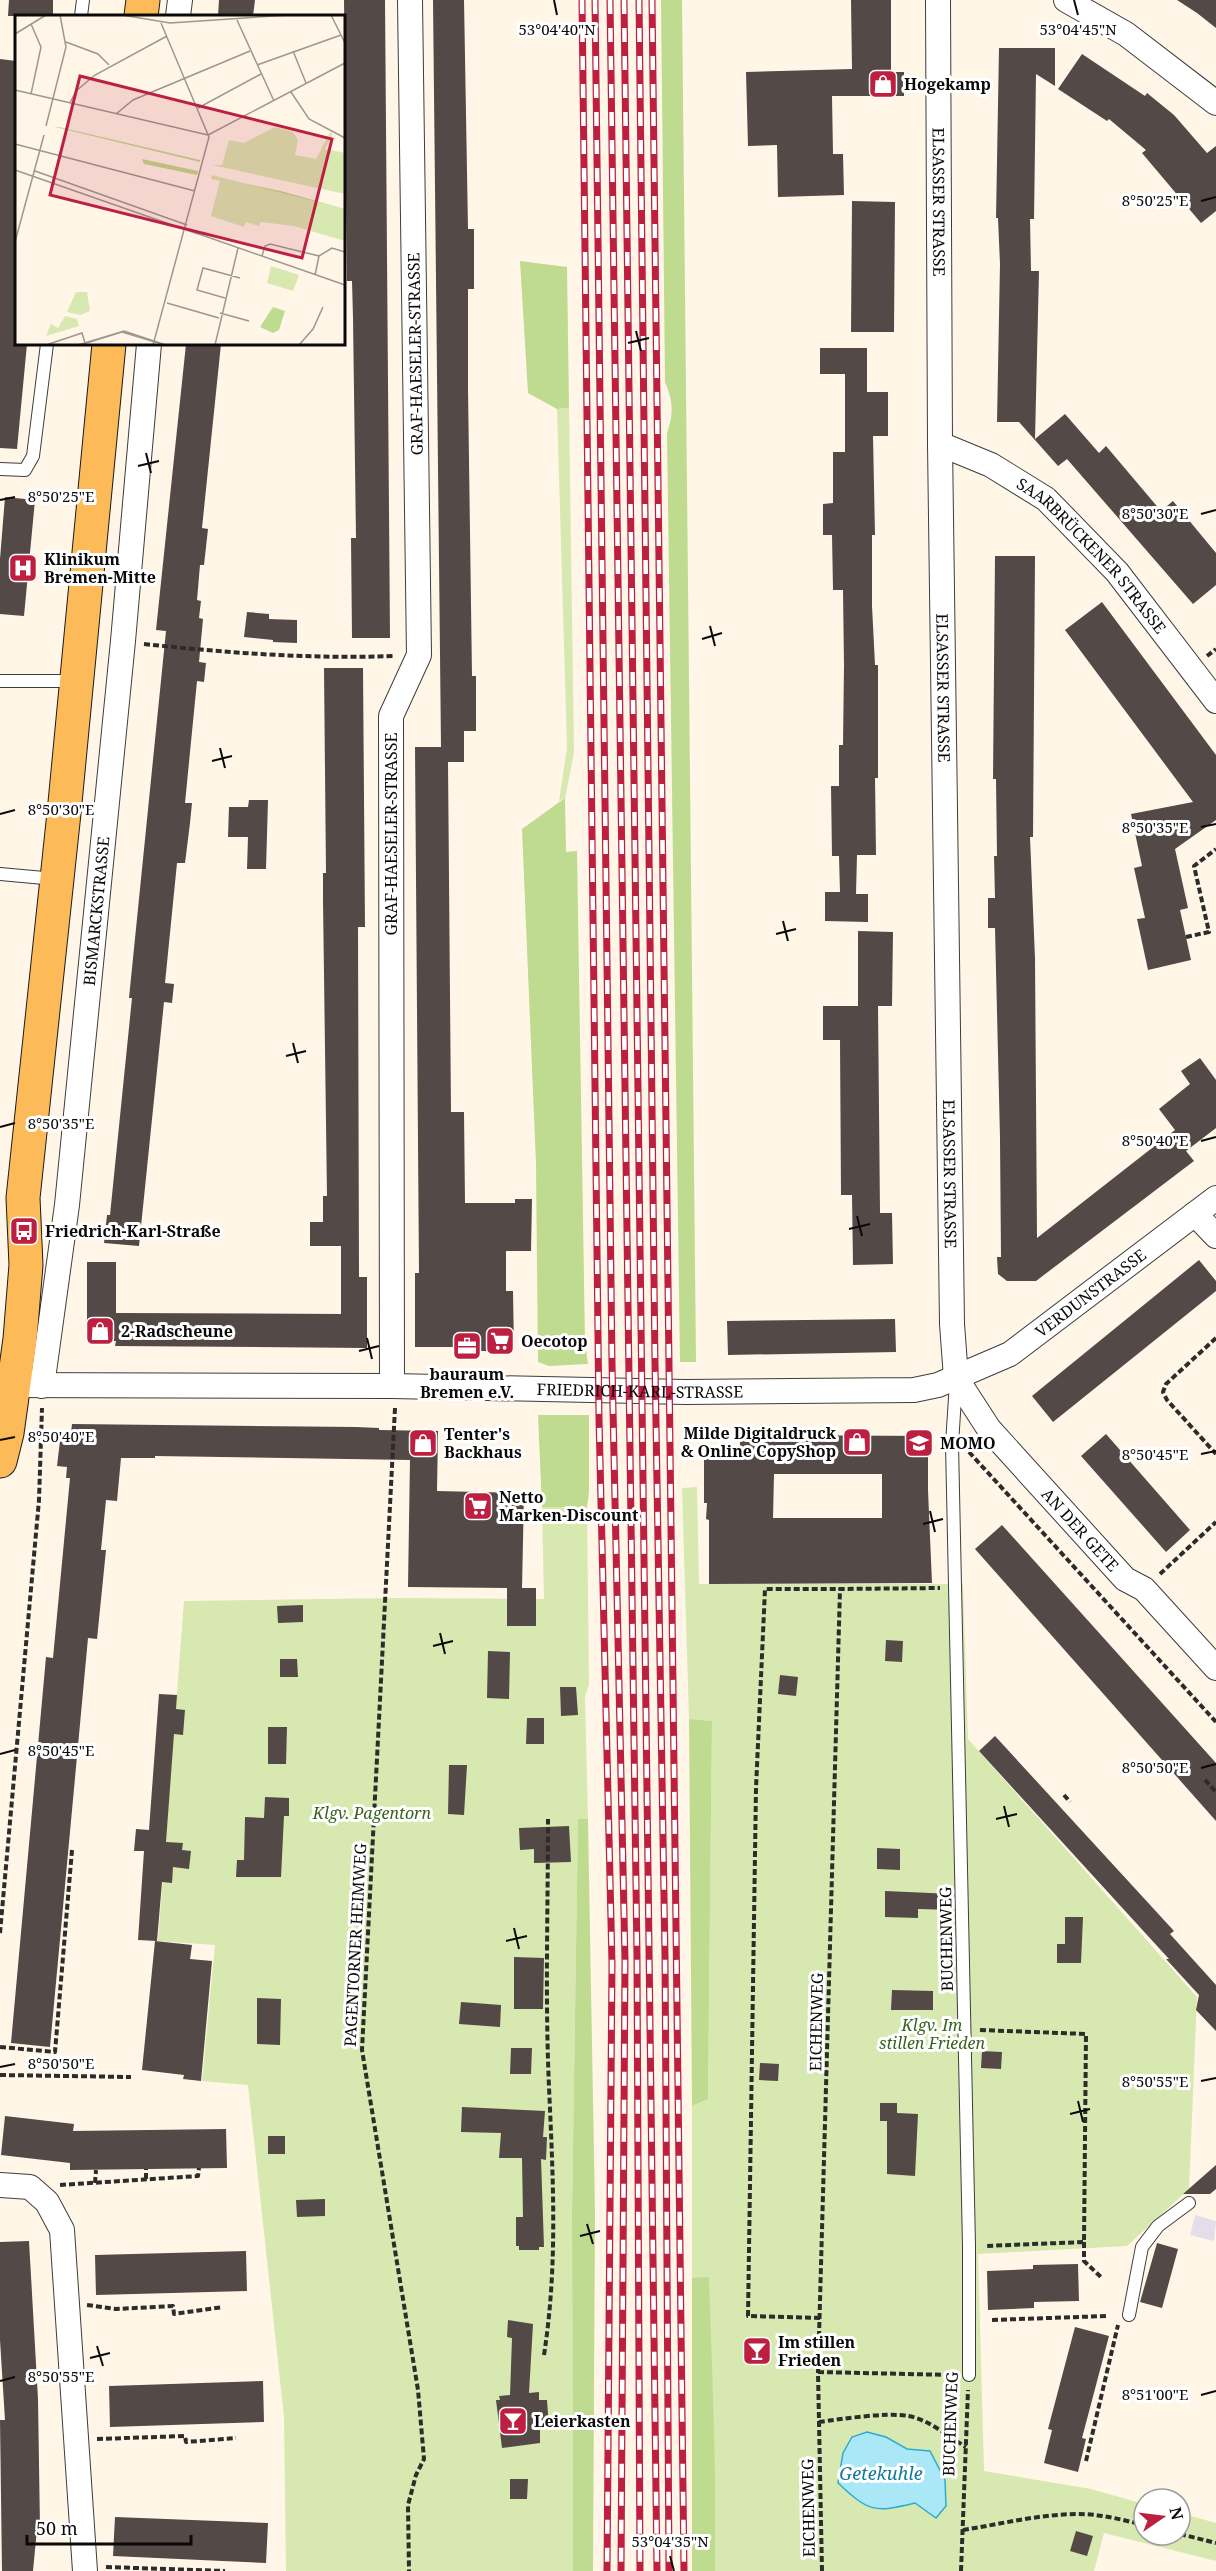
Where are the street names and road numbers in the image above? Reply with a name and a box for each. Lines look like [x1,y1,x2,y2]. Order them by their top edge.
street label: ELSASSER STRASSE [928,127,950,277]
street label: GRAF-HAESELER-STRASSE [402,252,428,456]
street label: SAARBRÜCKENER STRASSE [1013,473,1171,638]
street label: ELSASSER STRASSE [931,613,955,763]
street label: GRAF-HAESELER-STRASSE [380,733,402,935]
street label: BISMARCKSTRASSE [78,835,115,987]
street label: ELSASSER STRASSE [938,1099,962,1249]
street label: VERDUNSTRASSE [1030,1244,1151,1342]
street label: FRIEDRICH-KARL-STRASSE [536,1378,743,1403]
street label: AN DER GETE [1037,1483,1124,1576]
street label: PAGENTORNER HEIMWEG [339,1842,371,2047]
street label: BUCHENWEG [934,1886,958,1992]
street label: EICHENWEG [804,1972,828,2072]
street label: BUCHENWEG [937,2371,963,2477]
street label: EICHENWEG [796,2458,820,2558]

